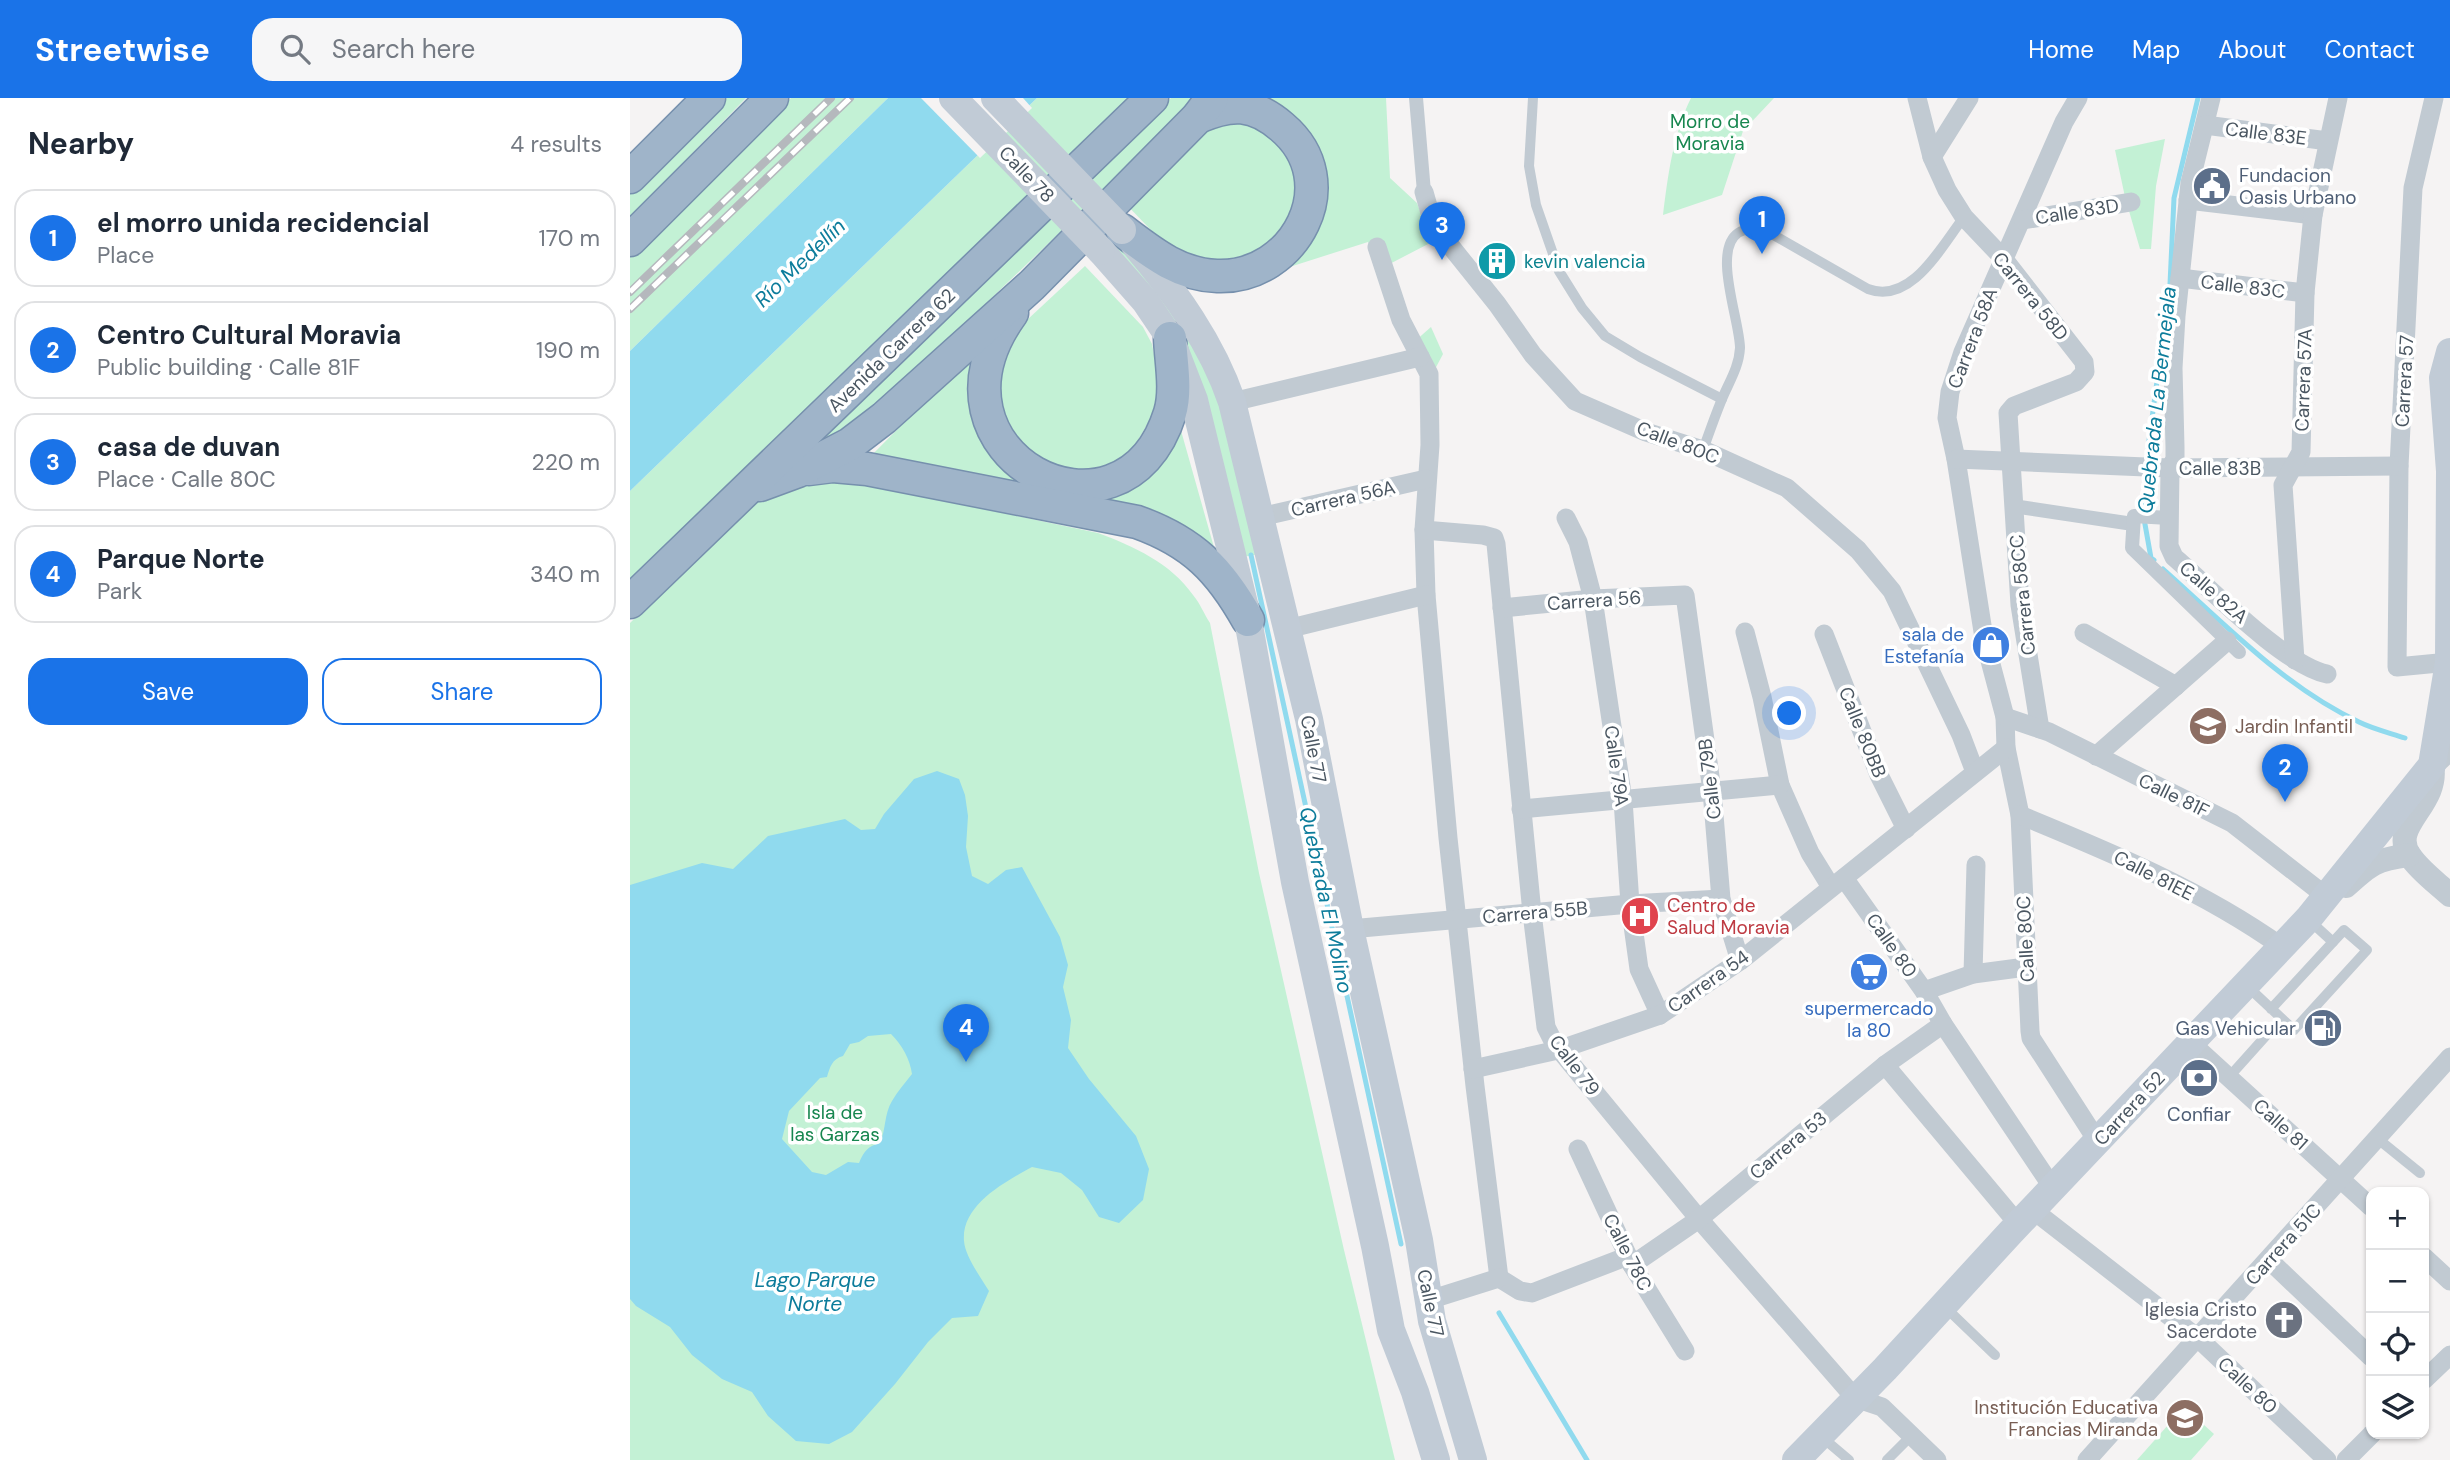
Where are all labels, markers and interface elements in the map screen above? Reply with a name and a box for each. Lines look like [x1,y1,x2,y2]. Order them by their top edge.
search box [252,18,742,81]
text: Streetwise [35,28,210,71]
icon: search [276,30,314,68]
text: Search here [332,32,475,66]
text: Home [2028,34,2094,65]
text: Map [2132,34,2180,65]
text: About [2218,34,2287,65]
text: Contact [2325,34,2415,65]
park label: Morro de Moravia [1670,109,1750,156]
street label: Calle 83E [2224,116,2308,151]
text: Nearby [28,124,134,163]
text: 4 results [510,129,602,159]
street label: Calle 78 [993,141,1060,208]
place label: Fundacion Oasis Urbano [2239,163,2357,210]
public building icon: Fundacion Oasis Urbano [2191,165,2233,207]
street label: Calle 83D [2034,193,2121,230]
pin: 1 [1739,196,1785,254]
pin: 3 [1419,202,1465,260]
text: el morro unida recidencial [97,206,429,240]
water label: Río Medellín [748,212,852,314]
text: 1 [49,223,57,253]
text: 170 m [539,223,600,253]
text: Place [97,240,154,270]
building icon: kevin valencia [1476,240,1518,282]
street label: Carrera 58D [1987,247,2074,346]
place label: kevin valencia [1524,249,1645,274]
street label: Calle 83C [2199,269,2286,304]
street label: Avenida Carrera 62 [822,283,960,418]
street label: Carrera 58A [1942,284,2003,392]
water label: Quebrada La Bermejala [2131,285,2183,515]
text: Centro Cultural Moravia [97,318,401,352]
street label: Carrera 57A [2289,328,2318,432]
street label: Carrera 57 [2390,334,2419,428]
text: 2 [46,335,60,365]
text: 190 m [536,335,600,365]
text: Public building · Calle 81F [97,352,360,382]
street label: Calle 80C [1633,415,1723,470]
text: casa de duvan [97,430,280,464]
text: 3 [46,447,60,477]
text: 220 m [531,447,600,477]
street label: Calle 83B [2179,456,2261,481]
text: Place · Calle 80C [97,464,276,494]
street label: Carrera 56A [1289,474,1398,523]
street label: Carrera 58CC [2004,533,2041,657]
text: Parque Norte [97,542,265,576]
street label: Calle 82A [2174,556,2254,629]
text: 4 [46,559,60,589]
text: 340 m [530,559,600,589]
text: Park [97,576,142,606]
street label: Carrera 56 [1546,585,1642,616]
place label: sala de Estefanía [1884,622,1964,669]
shop icon: sala de Estefanía [1970,624,2012,666]
button: Save [28,658,308,725]
button: Share [322,658,602,725]
street label: Calle 80BB [1833,683,1892,781]
your location [1772,696,1806,730]
school or university icon: Jardin Infantil [2187,705,2229,747]
street label: Calle 77 [1295,713,1332,785]
place label: Jardin Infantil [2235,714,2353,739]
street label: Calle 79A [1598,724,1635,809]
street label: Calle 79B [1692,737,1727,821]
pin: 2 [2262,744,2308,802]
street label: Calle 81F [2134,768,2213,823]
water label: Quebrada El Molino [1293,804,1359,996]
street label: Calle 81EE [2109,845,2198,906]
place label: Centro de Salud Moravia [1667,893,1790,940]
street label: Carrera 55B [1481,895,1589,930]
hospital icon: Centro de Salud Moravia [1619,895,1661,937]
street label: Calle 80C [2011,895,2040,983]
street label: Calle 80 [1860,908,1923,982]
street label: Carrera 54 [1663,944,1754,1019]
supermarket icon: supermercado la 80 [1848,951,1890,993]
place label: supermercado la 80 [1805,996,1933,1043]
pin: 4 [943,1004,989,1062]
fuel station icon: Gas Vehicular [2302,1007,2344,1049]
place label: Gas Vehicular [2176,1016,2296,1041]
street label: Calle 79 [1544,1030,1606,1101]
bank icon: Confiar [2178,1057,2220,1099]
street label: Carrera 52 [2088,1066,2170,1151]
street label: Calle 81 [2248,1093,2313,1156]
park label: Isla de las Garzas [790,1100,880,1147]
place label: Confiar [2167,1102,2231,1127]
street label: Carrera 53 [1744,1106,1832,1185]
map controls [2366,1187,2429,1439]
button: + [2366,1187,2429,1250]
street label: Carrera 51C [2240,1198,2327,1291]
street label: Calle 78C [1598,1209,1658,1295]
button: − [2366,1250,2429,1313]
water label: Lago Parque Norte [755,1266,875,1318]
street label: Calle 77 [1411,1267,1450,1339]
place label: Iglesia Cristo Sacerdote [2145,1297,2257,1344]
church icon: Iglesia Cristo Sacerdote [2263,1299,2305,1341]
button: locate [2366,1313,2429,1376]
street label: Calle 80 [2213,1351,2283,1419]
button: layers [2366,1376,2429,1439]
place label: Institución Educativa Francias Miranda [1974,1395,2158,1442]
school or university icon: Institución Educativa Francias Miranda [2164,1397,2206,1439]

